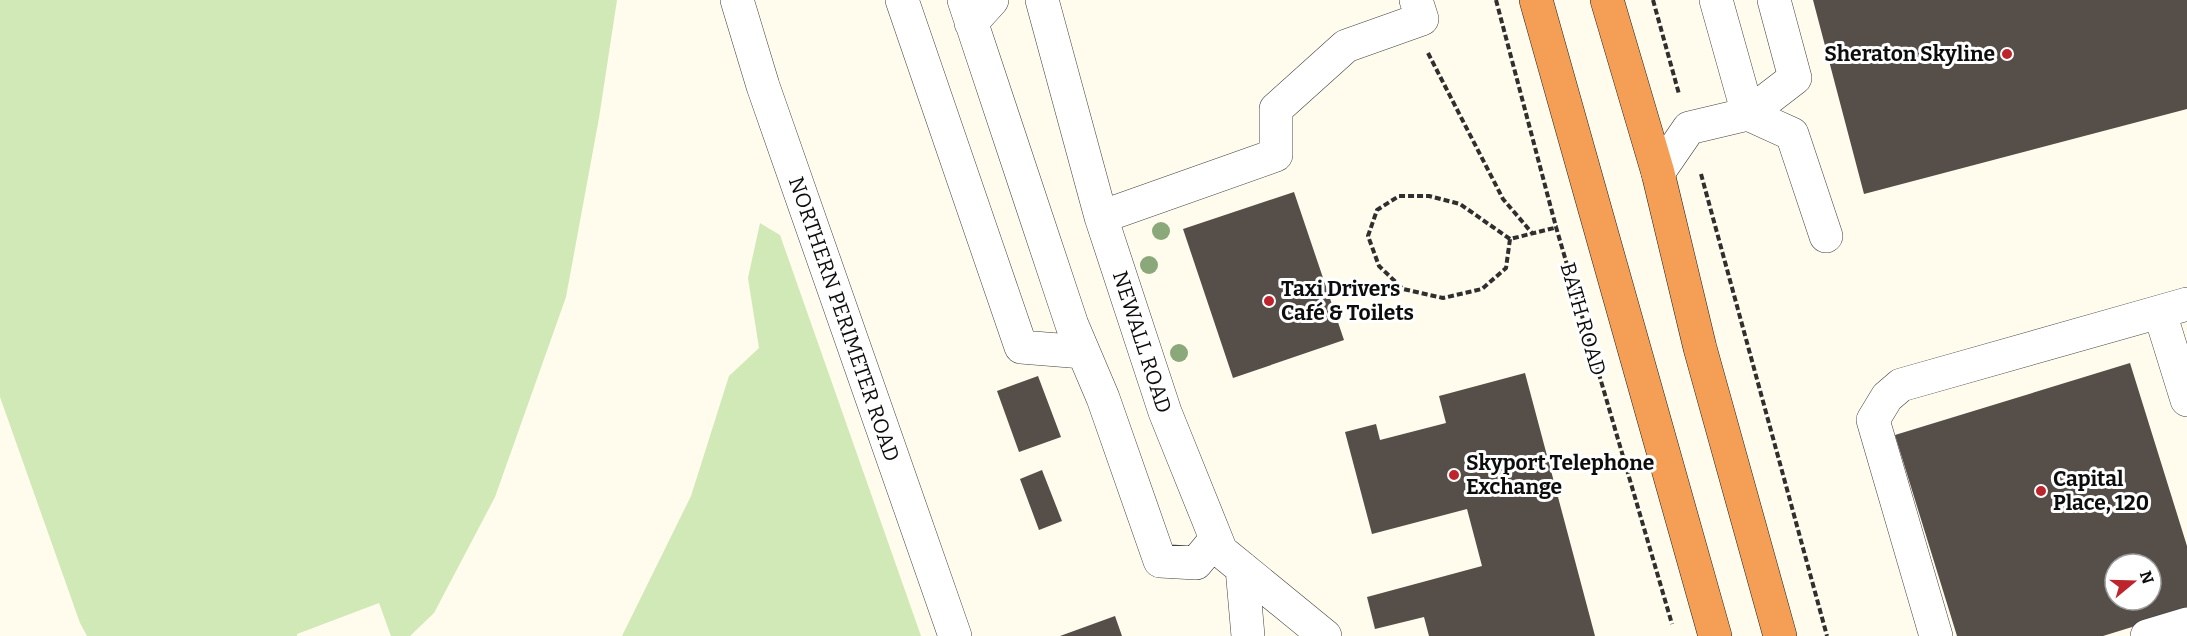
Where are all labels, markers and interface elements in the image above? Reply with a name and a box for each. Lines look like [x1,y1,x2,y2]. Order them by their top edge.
place label: Sheraton Skyline [1824,41,1995,67]
marker: Sheraton Skyline [2000,47,2014,61]
street label: NORTHERN PERIMETER ROAD [783,173,905,465]
street label: BATH ROAD [1554,259,1612,379]
street label: NEWALL ROAD [1107,268,1177,416]
place label: Taxi Drivers Café & Toilets [1281,276,1414,326]
marker: Taxi Drivers Café & Toilets [1262,294,1276,308]
place label: Skyport Telephone Exchange [1466,450,1654,500]
place label: Capital Place, 120 [2053,466,2149,516]
marker: Skyport Telephone Exchange [1447,468,1461,482]
marker: Capital Place, 120 [2034,484,2048,498]
north arrow [2103,552,2163,612]
text: N [2136,568,2158,586]

